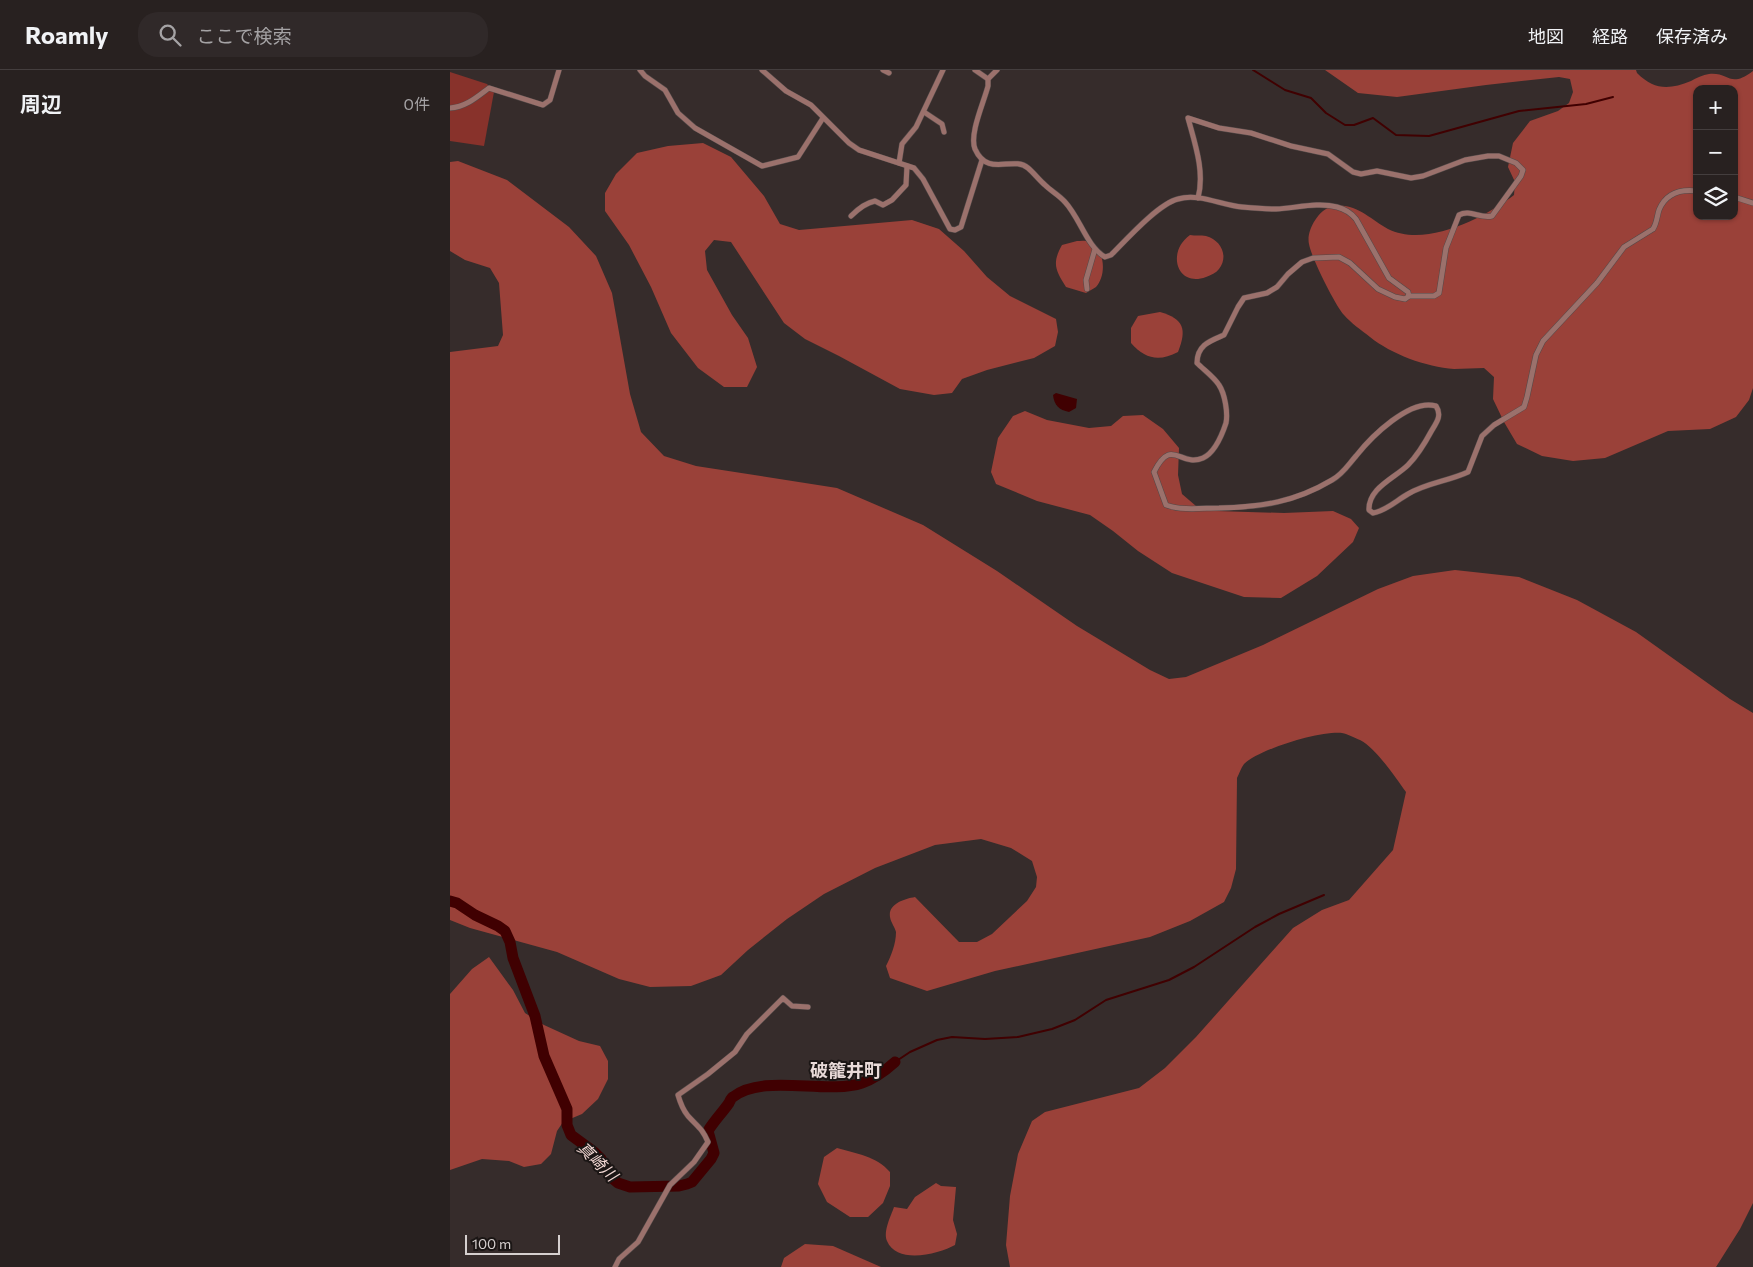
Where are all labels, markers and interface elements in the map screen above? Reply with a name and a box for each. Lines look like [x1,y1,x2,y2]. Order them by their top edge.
search box [138,12,488,57]
text: Roamly [25,20,108,49]
icon: search [156,21,184,49]
text: ここで検索 [196,24,291,47]
text: 地図 [1528,25,1564,47]
text: 経路 [1592,25,1628,47]
text: 保存済み [1656,25,1728,47]
map controls [1693,85,1738,220]
button: + [1693,85,1738,130]
text: 周辺 [20,91,62,116]
text: 0件 [404,94,430,113]
button: − [1693,130,1738,175]
button: layers [1693,175,1738,220]
district label: 破籠井町 [810,1059,882,1081]
water label: 真崎川 [574,1137,623,1186]
scale bar [465,1232,560,1255]
text: 100 m [472,1235,511,1252]

